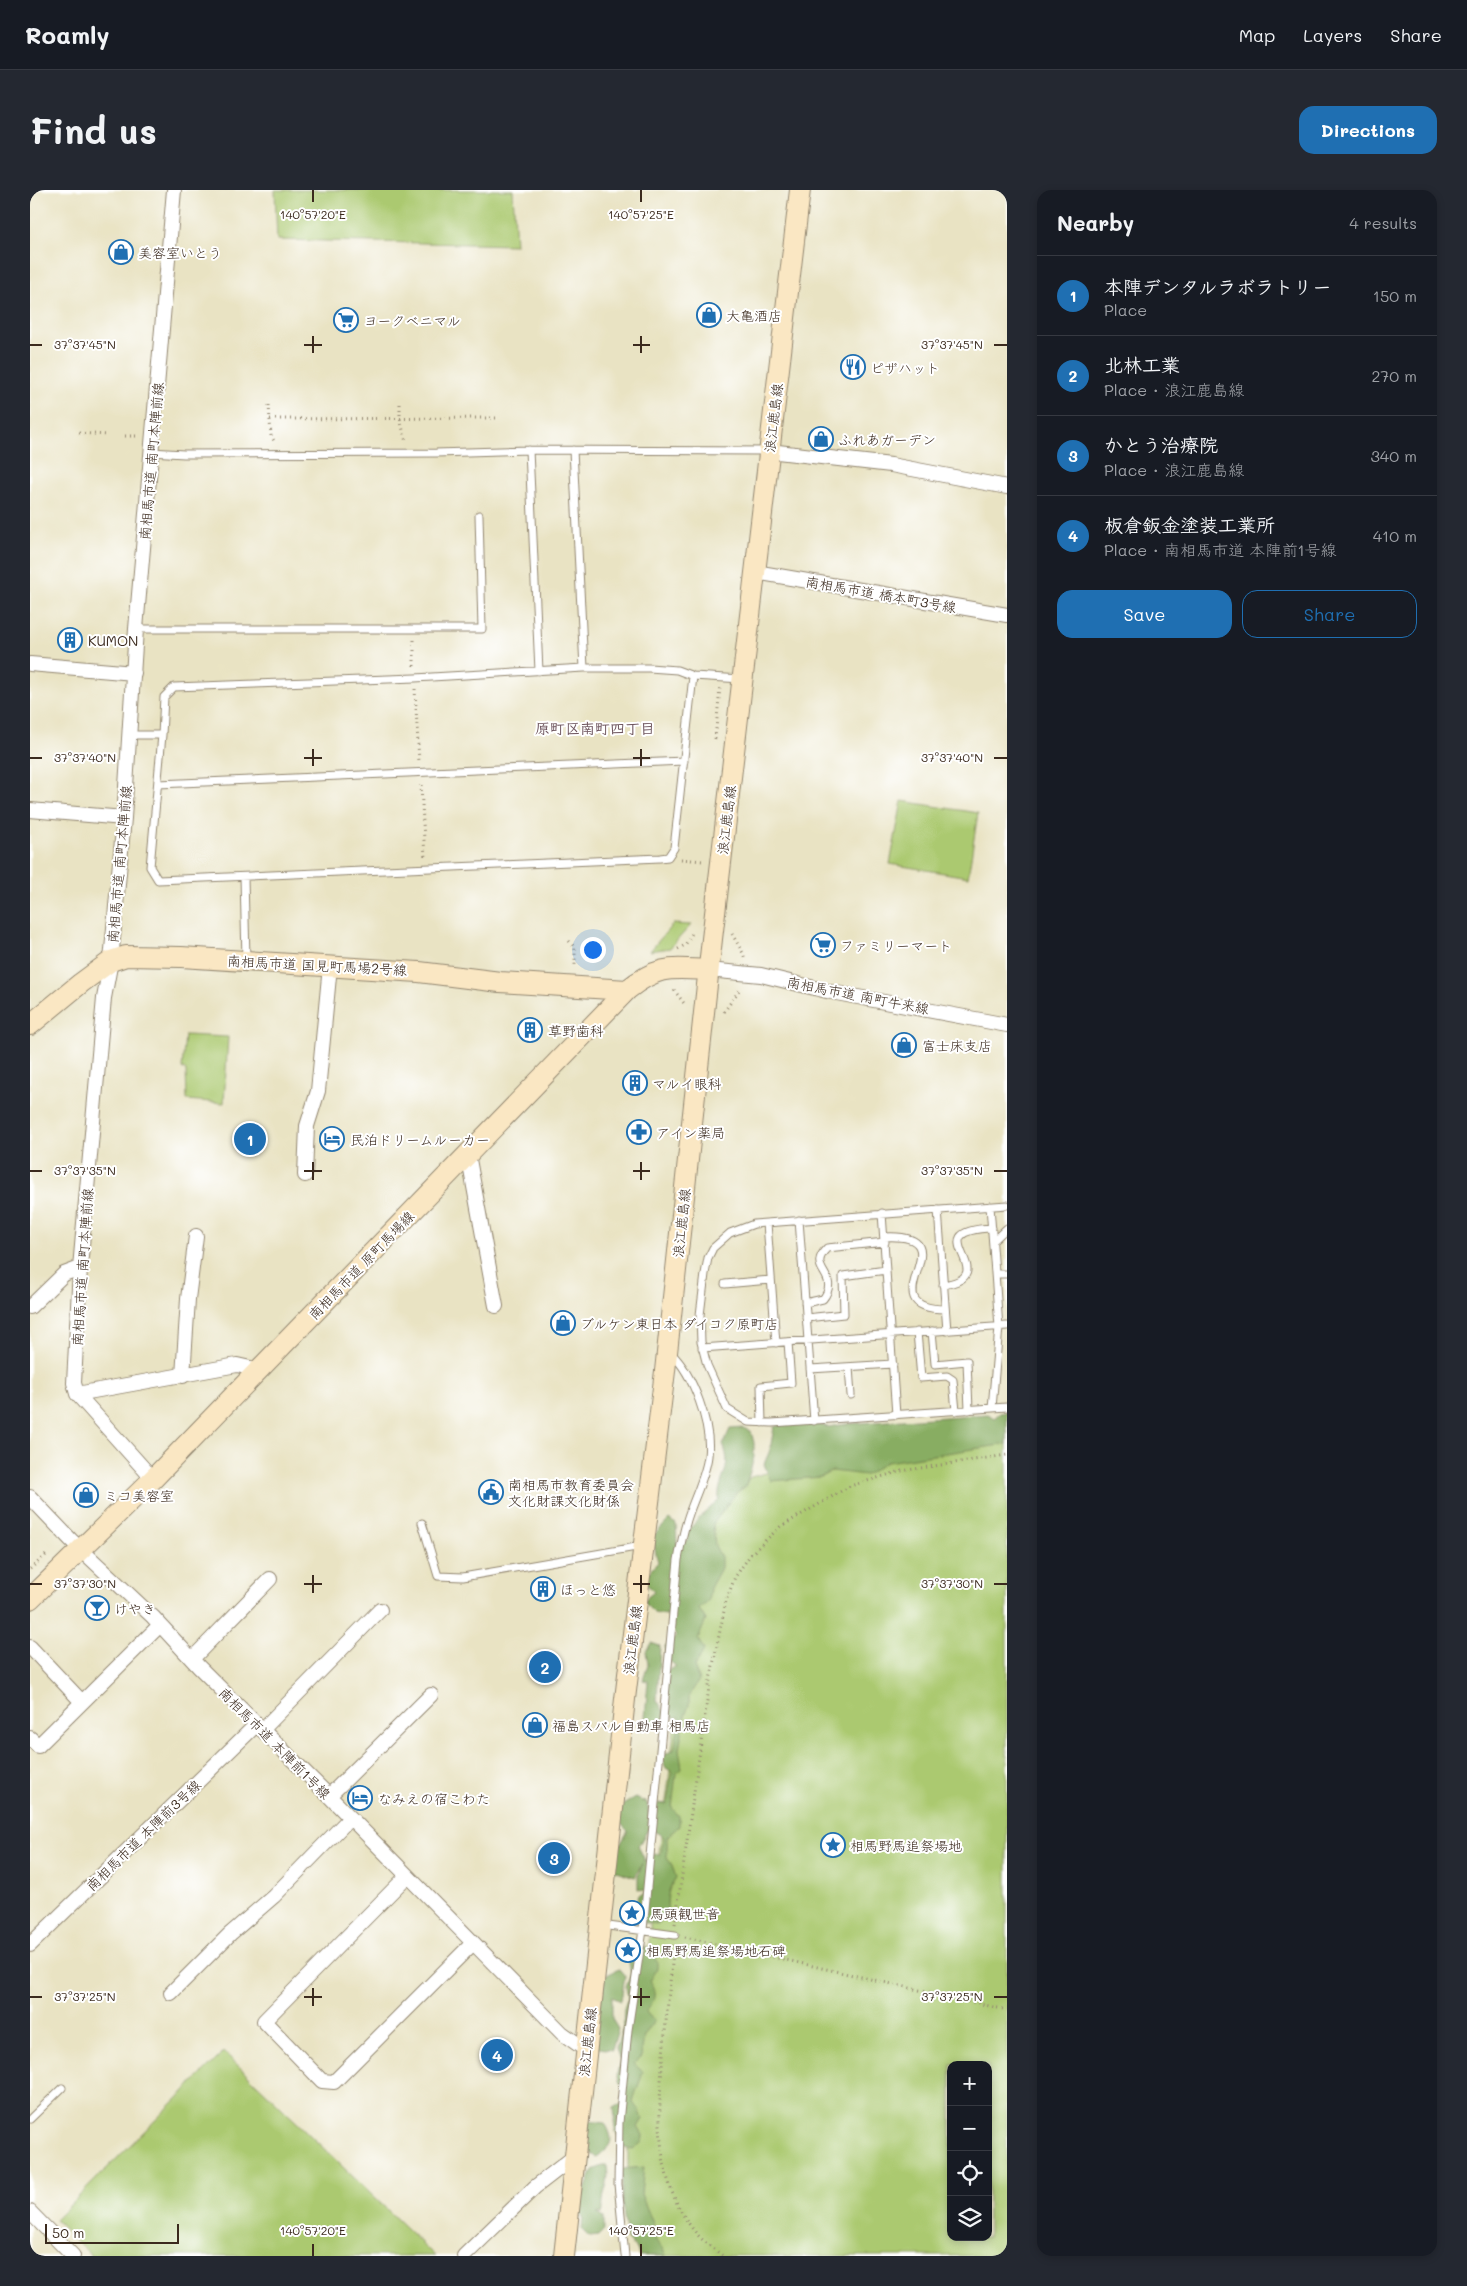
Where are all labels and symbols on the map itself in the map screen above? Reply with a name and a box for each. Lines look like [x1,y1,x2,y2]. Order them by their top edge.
text: 140°57'20"E [280,206,346,222]
text: 140°57'25"E [608,206,674,222]
shop icon: 美容室いとう [108,239,134,265]
place label: 美容室いとう [138,243,222,262]
shop icon: 大亀酒店 [696,302,722,328]
place label: 大亀酒店 [726,306,782,325]
supermarket icon: ヨークベニマル [333,307,359,333]
place label: ヨークベニマル [364,311,461,330]
text: 37°37'45"N [54,336,116,352]
text: 37°37'45"N [921,336,983,352]
restaurant icon: ピザハット [840,354,866,380]
place label: ピザハット [870,358,940,377]
street label: 南相馬市道 南町本陣前線 [135,381,167,541]
street label: 浪江鹿島線 [759,382,787,454]
shop icon: ふれあガーデン [808,426,834,452]
place label: ふれあガーデン [838,430,936,449]
street label: 南相馬市道 橋本町3号線 [804,571,958,617]
building icon: KUMON [57,627,83,653]
place label: KUMON [88,631,138,650]
district label: 原町区南町四丁目 [535,718,655,738]
text: 37°37'40"N [54,749,116,765]
text: 37°37'40"N [921,749,983,765]
street label: 南相馬市道 南町本陣前線 [103,784,135,944]
street label: 浪江鹿島線 [712,784,740,856]
supermarket icon: ファミリーマート [810,932,836,958]
place label: ファミリーマート [840,936,952,955]
your location [580,937,606,963]
street label: 南相馬市道 国見町馬場2号線 [226,951,408,979]
street label: 南相馬市道 南町牛来線 [785,972,931,1018]
building icon: 草野歯科 [517,1017,543,1043]
place label: 草野歯科 [548,1021,604,1040]
shop icon: 富士床支店 [891,1032,917,1058]
place label: 富士床支店 [922,1036,992,1055]
building icon: マルイ眼科 [622,1070,648,1096]
place label: マルイ眼科 [652,1074,722,1093]
pharmacy icon: アイン薬局 [626,1119,652,1145]
pin: 1 [234,1120,266,1158]
place label: アイン薬局 [656,1123,725,1142]
hotel icon: 民泊ドリームルーカー [319,1126,345,1152]
place label: 民泊ドリームルーカー [350,1130,490,1149]
text: 37°37'35"N [54,1162,116,1178]
text: 37°37'35"N [921,1162,983,1178]
street label: 南相馬市道 南町本陣前線 [67,1187,97,1347]
street label: 浪江鹿島線 [668,1187,694,1259]
street label: 南相馬市道 原町馬場線 [304,1206,418,1324]
shop icon: ブルケン東日本 ダイコク原町店 [550,1310,576,1336]
place label: ブルケン東日本 ダイコク原町店 [580,1314,779,1333]
place label: 南相馬市教育委員会 文化財課文化財係 [508,1475,634,1510]
public building icon: 南相馬市教育委員会 文化財課文化財係 [478,1479,504,1505]
shop icon: ミコ美容室 [73,1482,99,1508]
place label: ミコ美容室 [104,1486,174,1505]
text: 37°37'30"N [54,1575,116,1591]
text: 37°37'30"N [921,1575,983,1591]
building icon: ほっと悠 [530,1576,556,1602]
place label: ほっと悠 [560,1580,616,1599]
bar icon: けやき [84,1595,110,1621]
place label: けやき [114,1599,156,1618]
street label: 浪江鹿島線 [618,1604,646,1676]
pin: 2 [529,1648,561,1686]
street label: 南相馬市道 本陣前1号線 [215,1683,335,1803]
shop icon: 福島スバル自動車 相馬店 [522,1712,548,1738]
place label: 福島スバル自動車 相馬店 [552,1716,710,1735]
street label: 南相馬市道 本陣前3号線 [81,1775,205,1895]
hotel icon: なみえの宿こわた [347,1785,373,1811]
place label: なみえの宿こわた [378,1789,490,1808]
place icon: 相馬野馬追祭場地 [820,1832,846,1858]
place label: 相馬野馬追祭場地 [850,1836,962,1855]
pin: 3 [538,1839,570,1877]
place icon: 馬頭観世音 [619,1900,645,1926]
place label: 馬頭観世音 [650,1904,720,1923]
place icon: 相馬野馬追祭場地石碑 [615,1937,641,1963]
place label: 相馬野馬追祭場地石碑 [646,1941,786,1960]
text: 37°37'25"N [54,1988,116,2004]
text: 37°37'25"N [921,1988,983,2004]
street label: 浪江鹿島線 [574,2006,600,2078]
pin: 4 [481,2036,513,2074]
scale bar [45,2221,179,2244]
text: 140°57'20"E [280,2222,346,2238]
text: 140°57'25"E [608,2222,674,2238]

